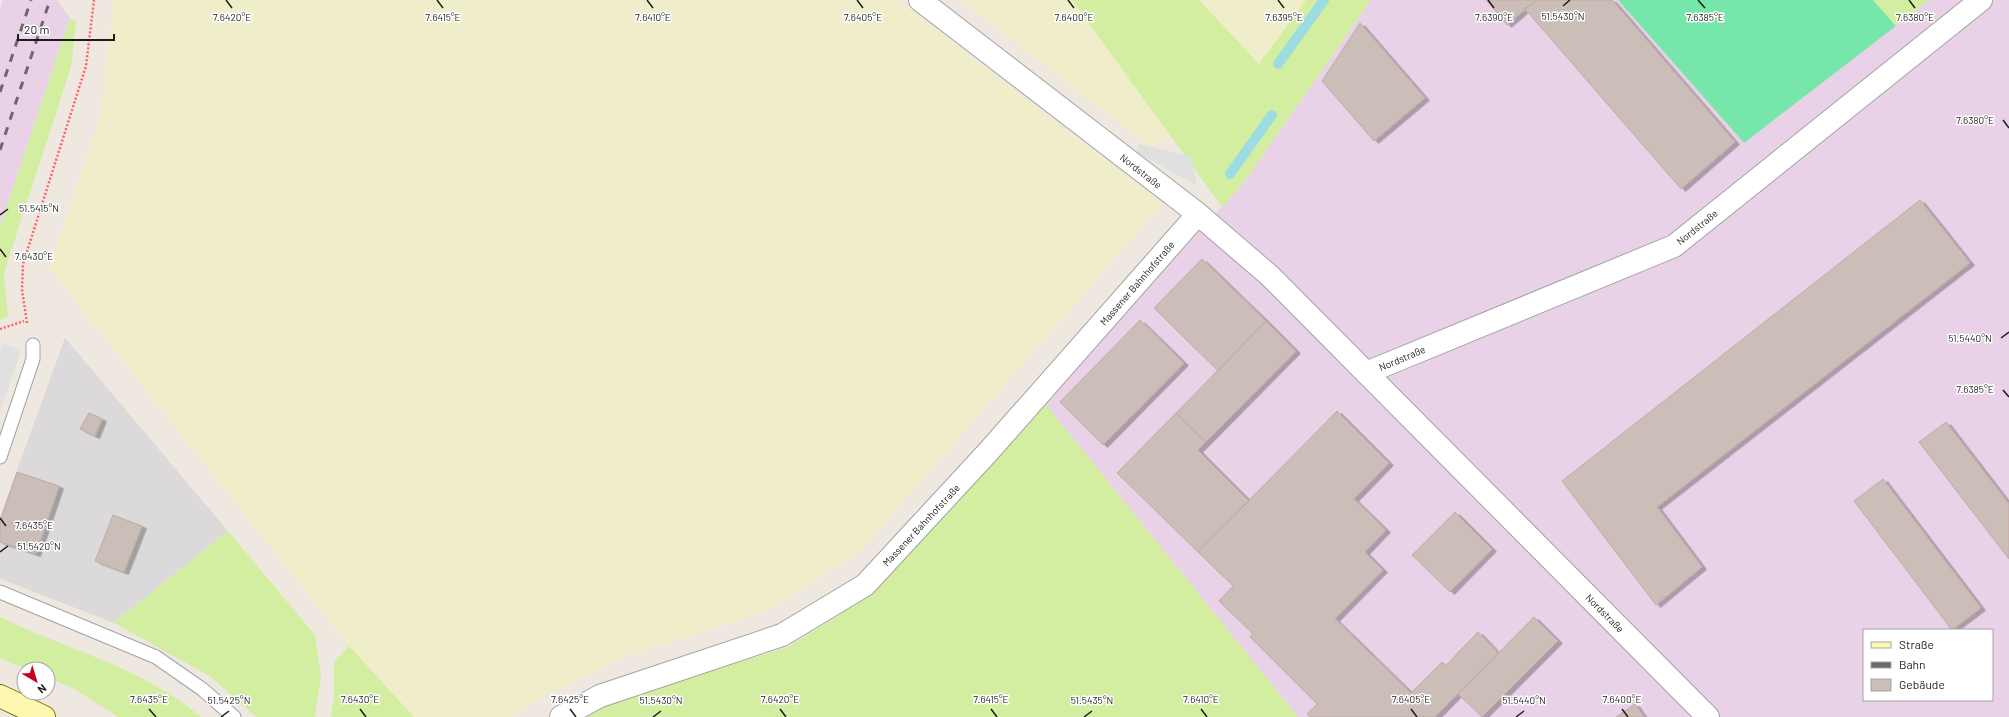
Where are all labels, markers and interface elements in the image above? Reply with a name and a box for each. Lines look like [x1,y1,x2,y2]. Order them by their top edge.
text: 51.5430°N [1541,10,1585,22]
text: 7.6420°E [213,11,251,23]
text: 7.6415°E [425,11,461,23]
text: 7.6410°E [635,11,671,23]
text: 7.6405°E [844,11,882,23]
text: 7.6400°E [1055,11,1093,23]
text: 7.6395°E [1265,11,1303,23]
text: 7.6390°E [1475,11,1513,23]
text: 7.6385°E [1686,11,1724,23]
text: 7.6380°E [1896,11,1934,23]
scale bar [18,16,114,42]
text: 20 m [24,22,50,36]
text: 7.6380°E [1956,114,1994,126]
street label: Nordstraße [1118,151,1164,191]
text: 51.5415°N [19,202,59,214]
street label: Nordstraße [1674,207,1720,247]
street label: Massener Bahnhofstraße [1097,238,1177,328]
text: 7.6430°E [15,250,53,262]
text: 51.5440°N [1948,332,1992,344]
street label: Nordstraße [1377,343,1427,373]
text: 7.6385°E [1956,383,1994,395]
street label: Massener Bahnhofstraße [880,482,962,568]
text: 7.6435°E [15,519,53,531]
text: 51.5420°N [17,540,61,552]
street label: Nordstraße [1583,591,1627,635]
legend [1863,629,1993,701]
text: Straße [1899,637,1934,651]
text: Bahn [1899,657,1926,671]
north arrow [16,661,56,701]
text: Gebäude [1899,677,1945,691]
text: N [36,682,49,697]
text: 7.6435°E [130,693,168,705]
text: 7.6430°E [341,693,379,705]
text: 7.6425°E [551,693,589,705]
text: 7.6420°E [761,693,799,705]
text: 7.6415°E [973,693,1009,705]
text: 7.6410°E [1183,693,1219,705]
text: 7.6405°E [1392,693,1430,705]
text: 7.6400°E [1603,693,1641,705]
text: 51.5425°N [208,694,250,706]
text: 51.5430°N [639,694,683,706]
text: 51.5435°N [1071,694,1113,706]
text: 51.5440°N [1502,694,1546,706]

